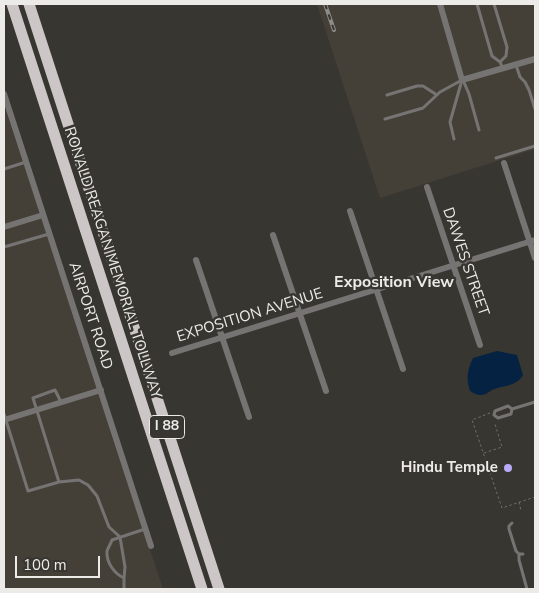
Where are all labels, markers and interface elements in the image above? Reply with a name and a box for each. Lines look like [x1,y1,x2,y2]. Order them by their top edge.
street label: RONALD REAGAN MEMORIAL TOLLWAY [59,125,165,401]
street label: DAWES STREET [438,205,492,319]
street label: AIRPORT ROAD [64,260,116,372]
district label: Exposition View [334,273,454,293]
street label: EXPOSITION AVENUE [175,285,325,347]
road number: I 88 [150,416,184,438]
place label: Hindu Temple [401,459,498,477]
marker: Hindu Temple [502,462,514,474]
scale bar [18,546,102,578]
text: 100 m [23,555,67,575]

